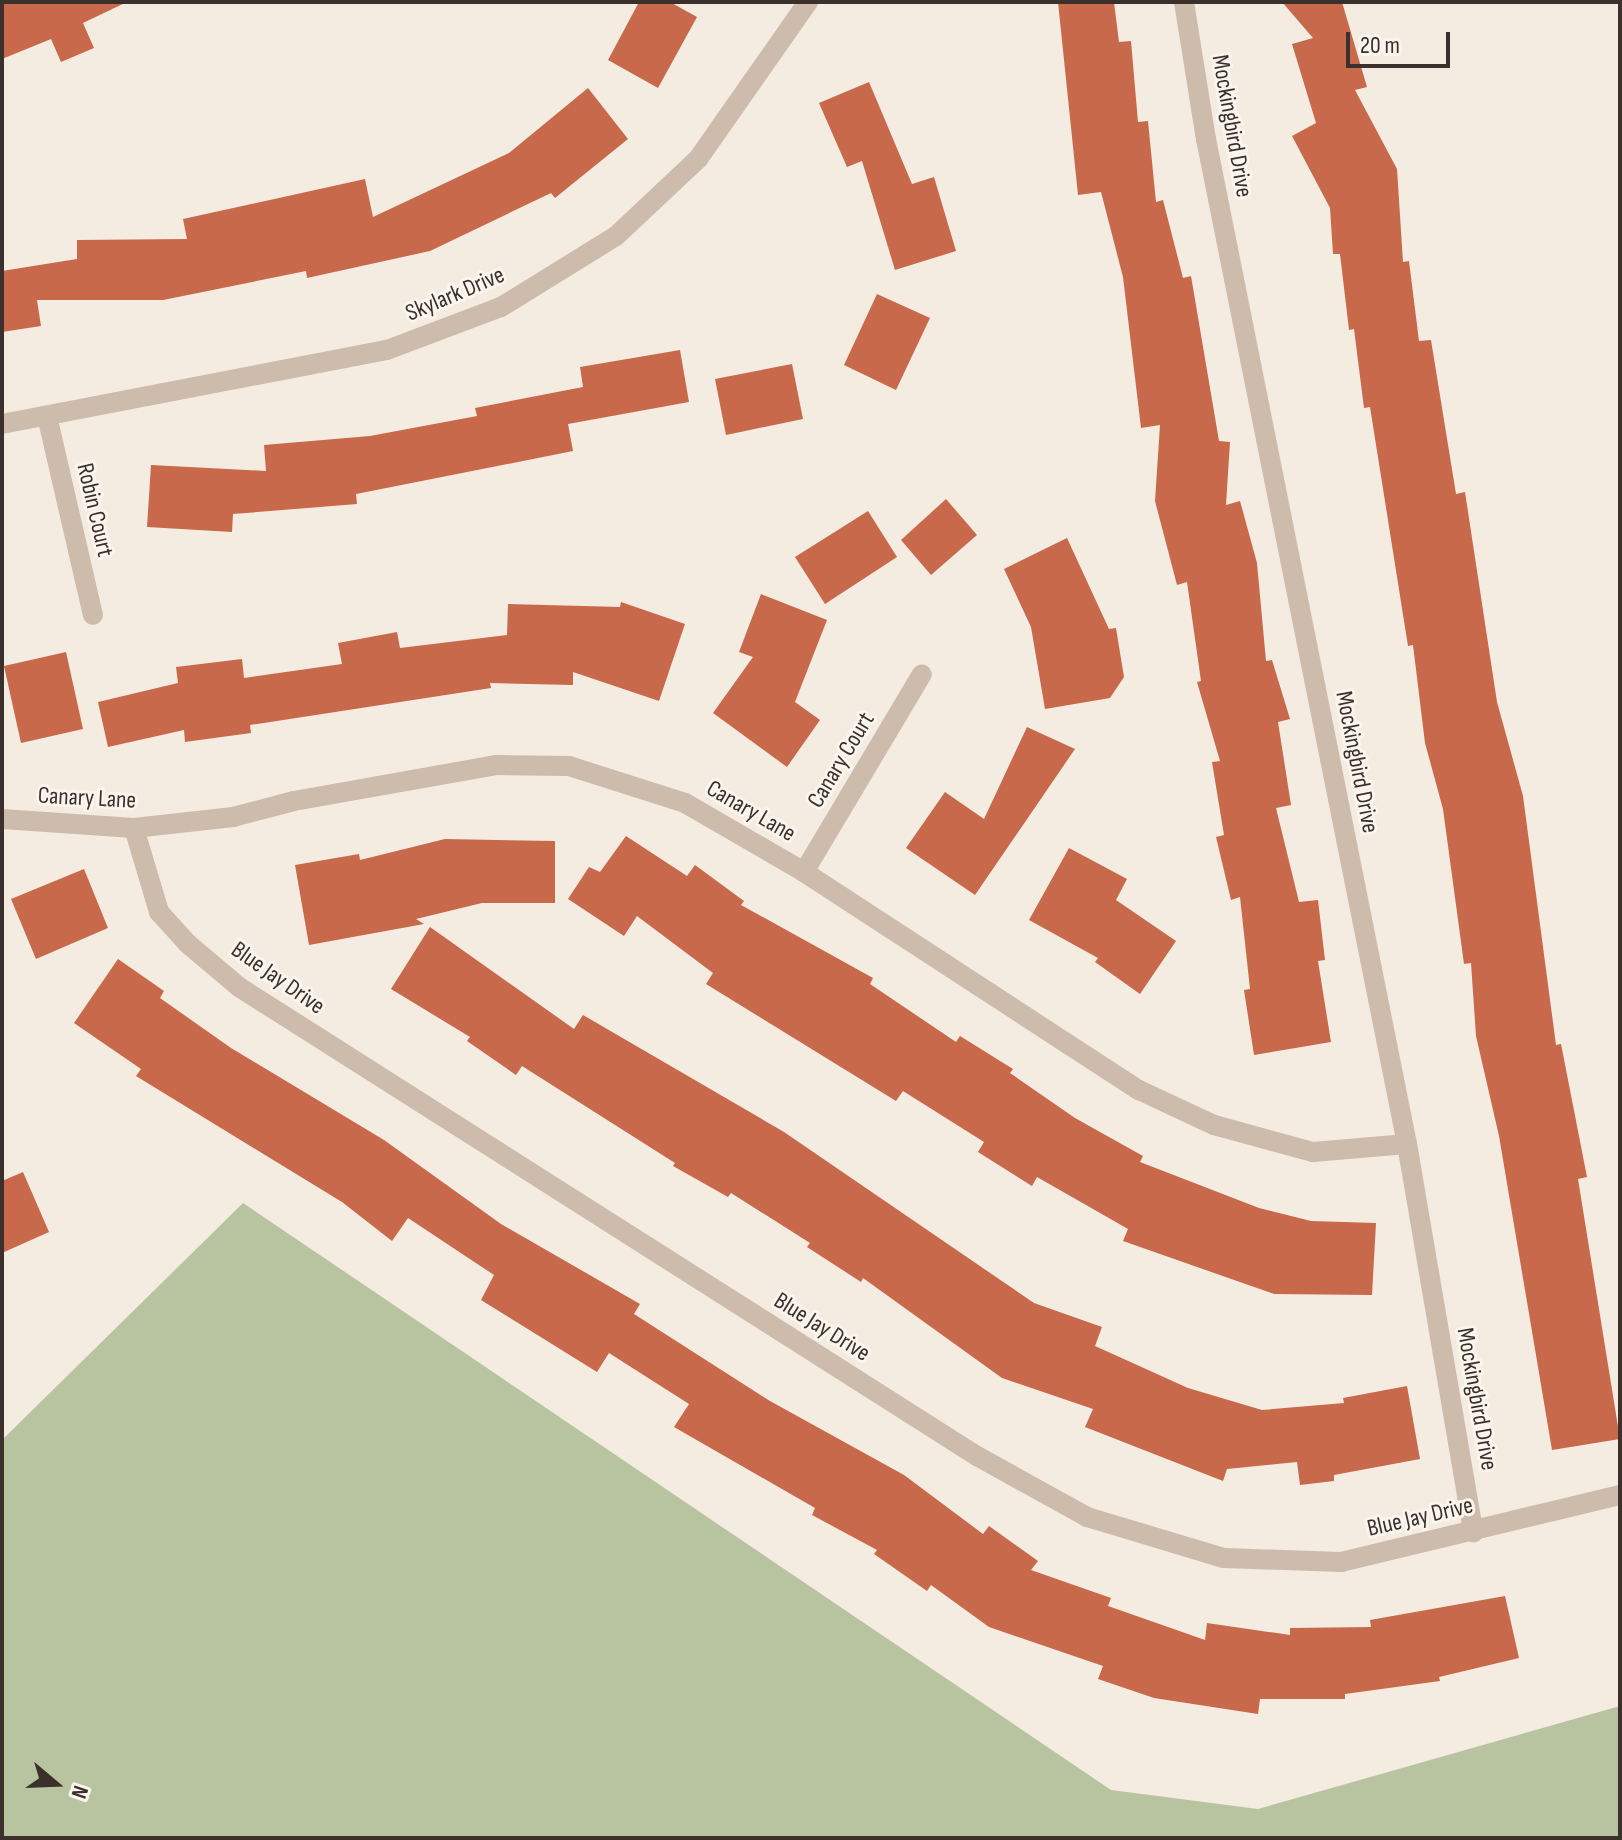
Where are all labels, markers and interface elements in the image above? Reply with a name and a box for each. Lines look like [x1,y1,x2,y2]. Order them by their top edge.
scale bar [1350,16,1454,66]
text: 20 m [1360,31,1400,60]
street label: Mockingbird Drive [1205,53,1259,199]
street label: Skylark Drive [401,260,509,328]
street label: Robin Court [70,460,120,560]
street label: Mockingbird Drive [1329,689,1385,835]
street label: Canary Court [801,707,881,813]
street label: Canary Lane [701,774,801,848]
street label: Canary Lane [37,781,137,815]
street label: Blue Jay Drive [226,935,330,1021]
street label: Blue Jay Drive [769,1286,875,1368]
street label: Mockingbird Drive [1450,1326,1504,1472]
street label: Blue Jay Drive [1364,1491,1476,1543]
north arrow [16,1744,96,1824]
text: N [64,1782,94,1802]

